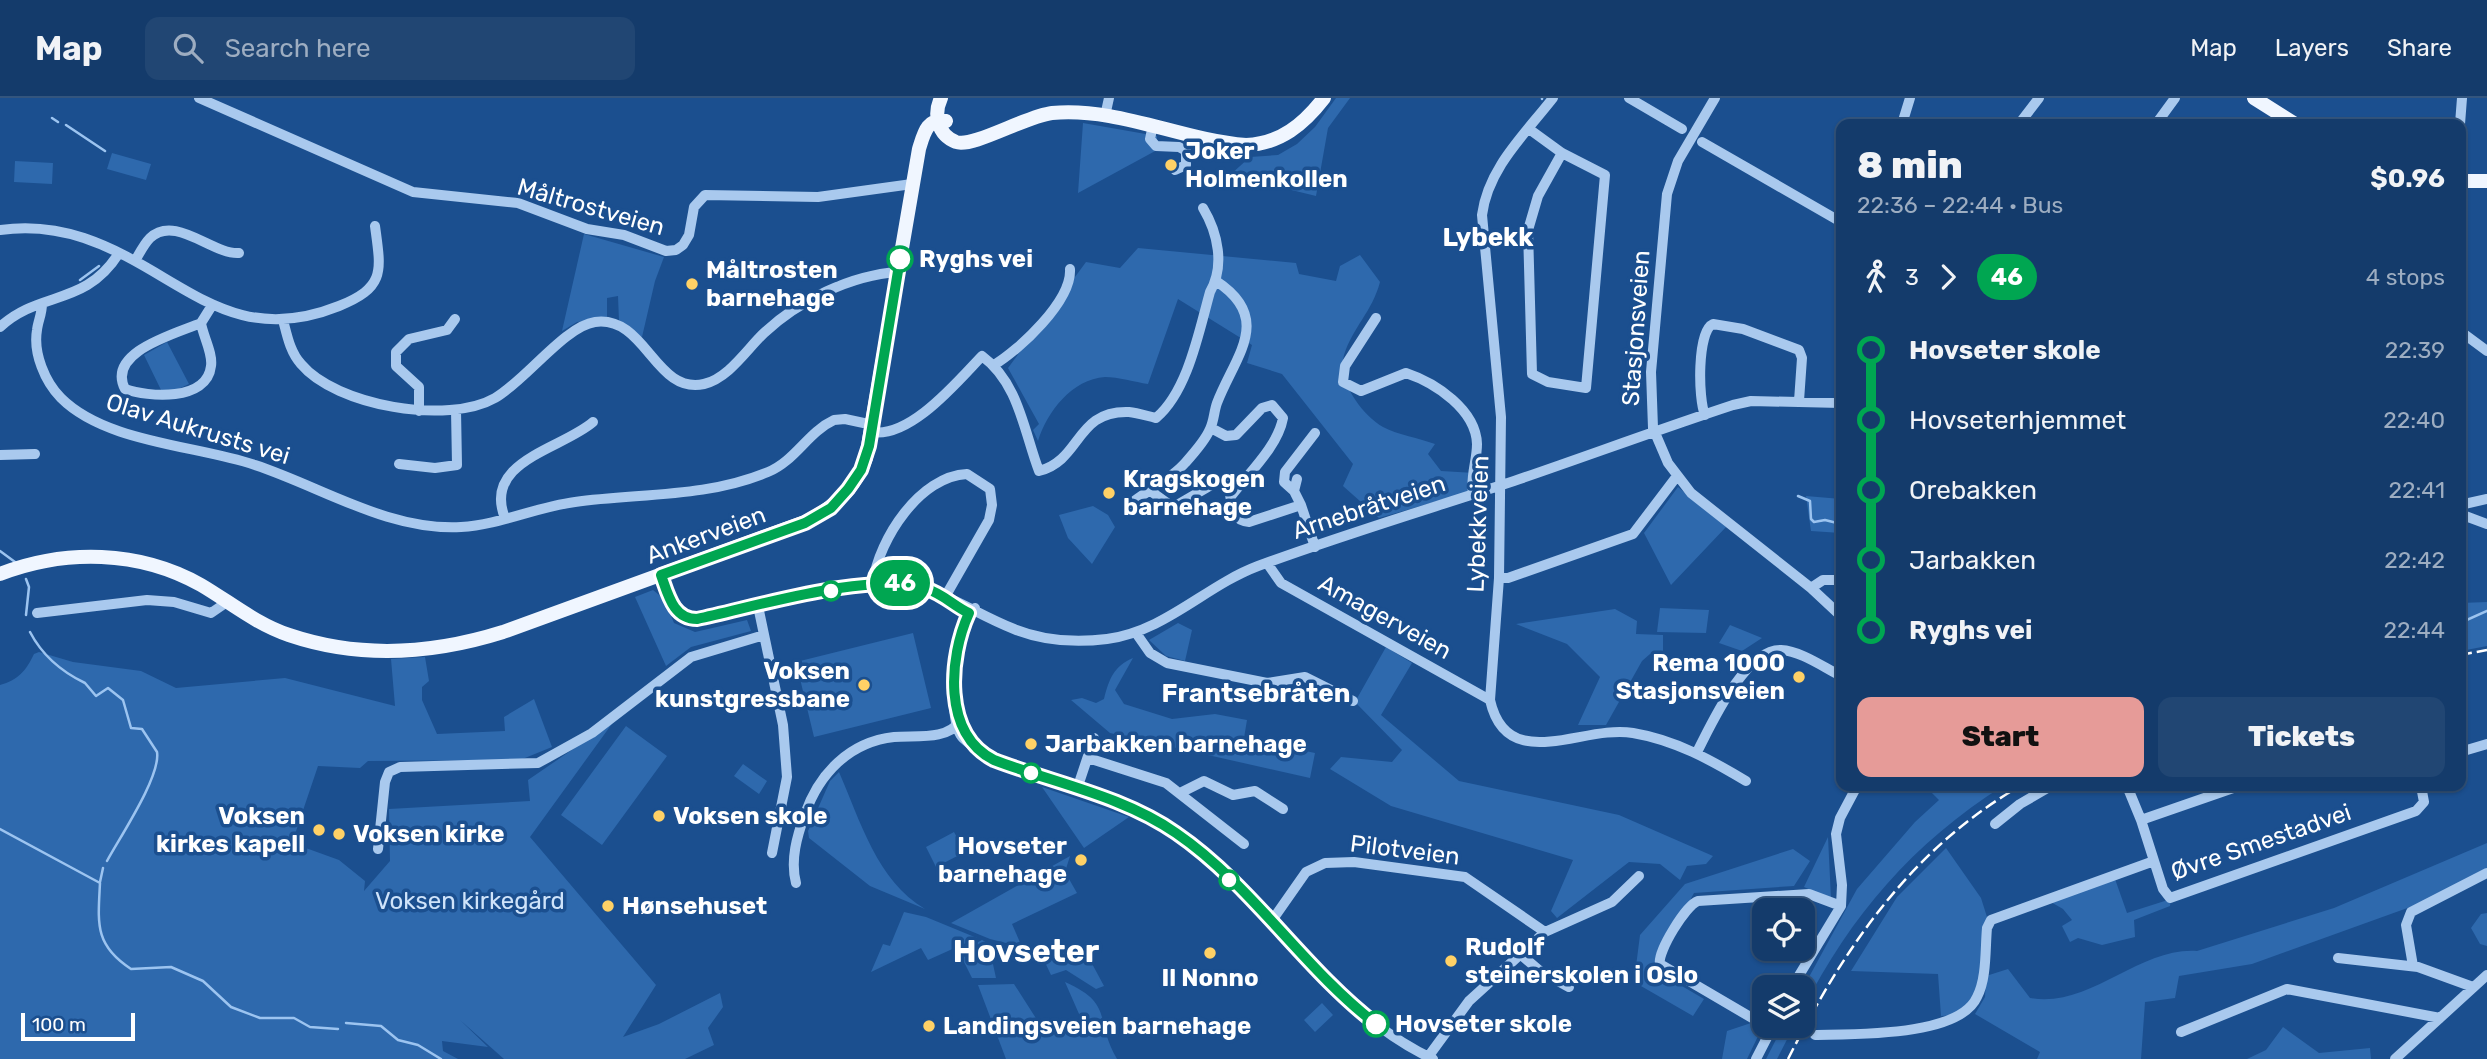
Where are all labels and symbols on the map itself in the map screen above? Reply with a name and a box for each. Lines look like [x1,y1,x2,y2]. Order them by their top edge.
place label: Joker Holmenkollen [1185,137,1348,193]
marker: Joker Holmenkollen [1163,157,1179,173]
street label: Måltrostveien [514,173,668,241]
district label: Lybekk [1442,222,1534,253]
place label: Ryghs vei [919,245,1033,273]
marker: Ryghs vei [887,246,913,272]
street label: Stasjonsveien [1617,249,1655,407]
place label: Måltrosten barnehage [706,256,838,312]
marker: Måltrosten barnehage [684,276,700,292]
street label: Olav Aukrusts vei [103,388,293,470]
street label: Lybekkveien [1462,455,1494,593]
place label: Kragskogen barnehage [1123,465,1265,521]
street label: Arnebråtveien [1289,469,1449,545]
marker: Kragskogen barnehage [1101,485,1117,501]
street label: Ankerveien [642,500,770,570]
line badge: 46 [869,560,932,606]
street label: Amagerveien [1314,569,1456,665]
unlabelled marker [821,581,841,601]
place label: Rema 1000 Stasjonsveien [1616,649,1785,705]
place label: Voksen kunstgressbane [655,657,850,713]
marker: Rema 1000 Stasjonsveien [1791,669,1807,685]
marker: Voksen kunstgressbane [856,677,872,693]
district label: Frantsebråten [1162,678,1350,709]
place label: Jarbakken barnehage [1045,730,1307,758]
marker: Jarbakken barnehage [1023,736,1039,752]
unlabelled marker [1021,763,1041,783]
street label: Øvre Smestadvei [2167,798,2355,886]
place label: Voksen kirkes kapell [156,802,305,858]
place label: Voksen skole [673,802,827,830]
marker: Voksen skole [651,808,667,824]
place label: Voksen kirke [353,820,504,848]
marker: Voksen kirkes kapell [311,822,327,838]
marker: Voksen kirke [331,826,347,842]
street label: Pilotveien [1349,829,1461,871]
place label: Hovseter barnehage [938,832,1067,888]
marker: Hovseter barnehage [1073,852,1089,868]
unlabelled marker [1219,870,1239,890]
park label: Voksen kirkegård [375,887,565,915]
place label: Hønsehuset [622,892,767,920]
marker: Hønsehuset [600,898,616,914]
district label: Hovseter [953,932,1100,970]
place label: Rudolf steinerskolen i Oslo [1465,933,1698,989]
marker: Il Nonno [1202,945,1218,961]
marker: Rudolf steinerskolen i Oslo [1443,953,1459,969]
place label: Il Nonno [1161,964,1259,992]
scale bar [21,1010,135,1042]
place label: Hovseter skole [1395,1010,1572,1038]
marker: Hovseter skole [1363,1011,1389,1037]
place label: Landingsveien barnehage [943,1012,1251,1040]
marker: Landingsveien barnehage [921,1018,937,1034]

